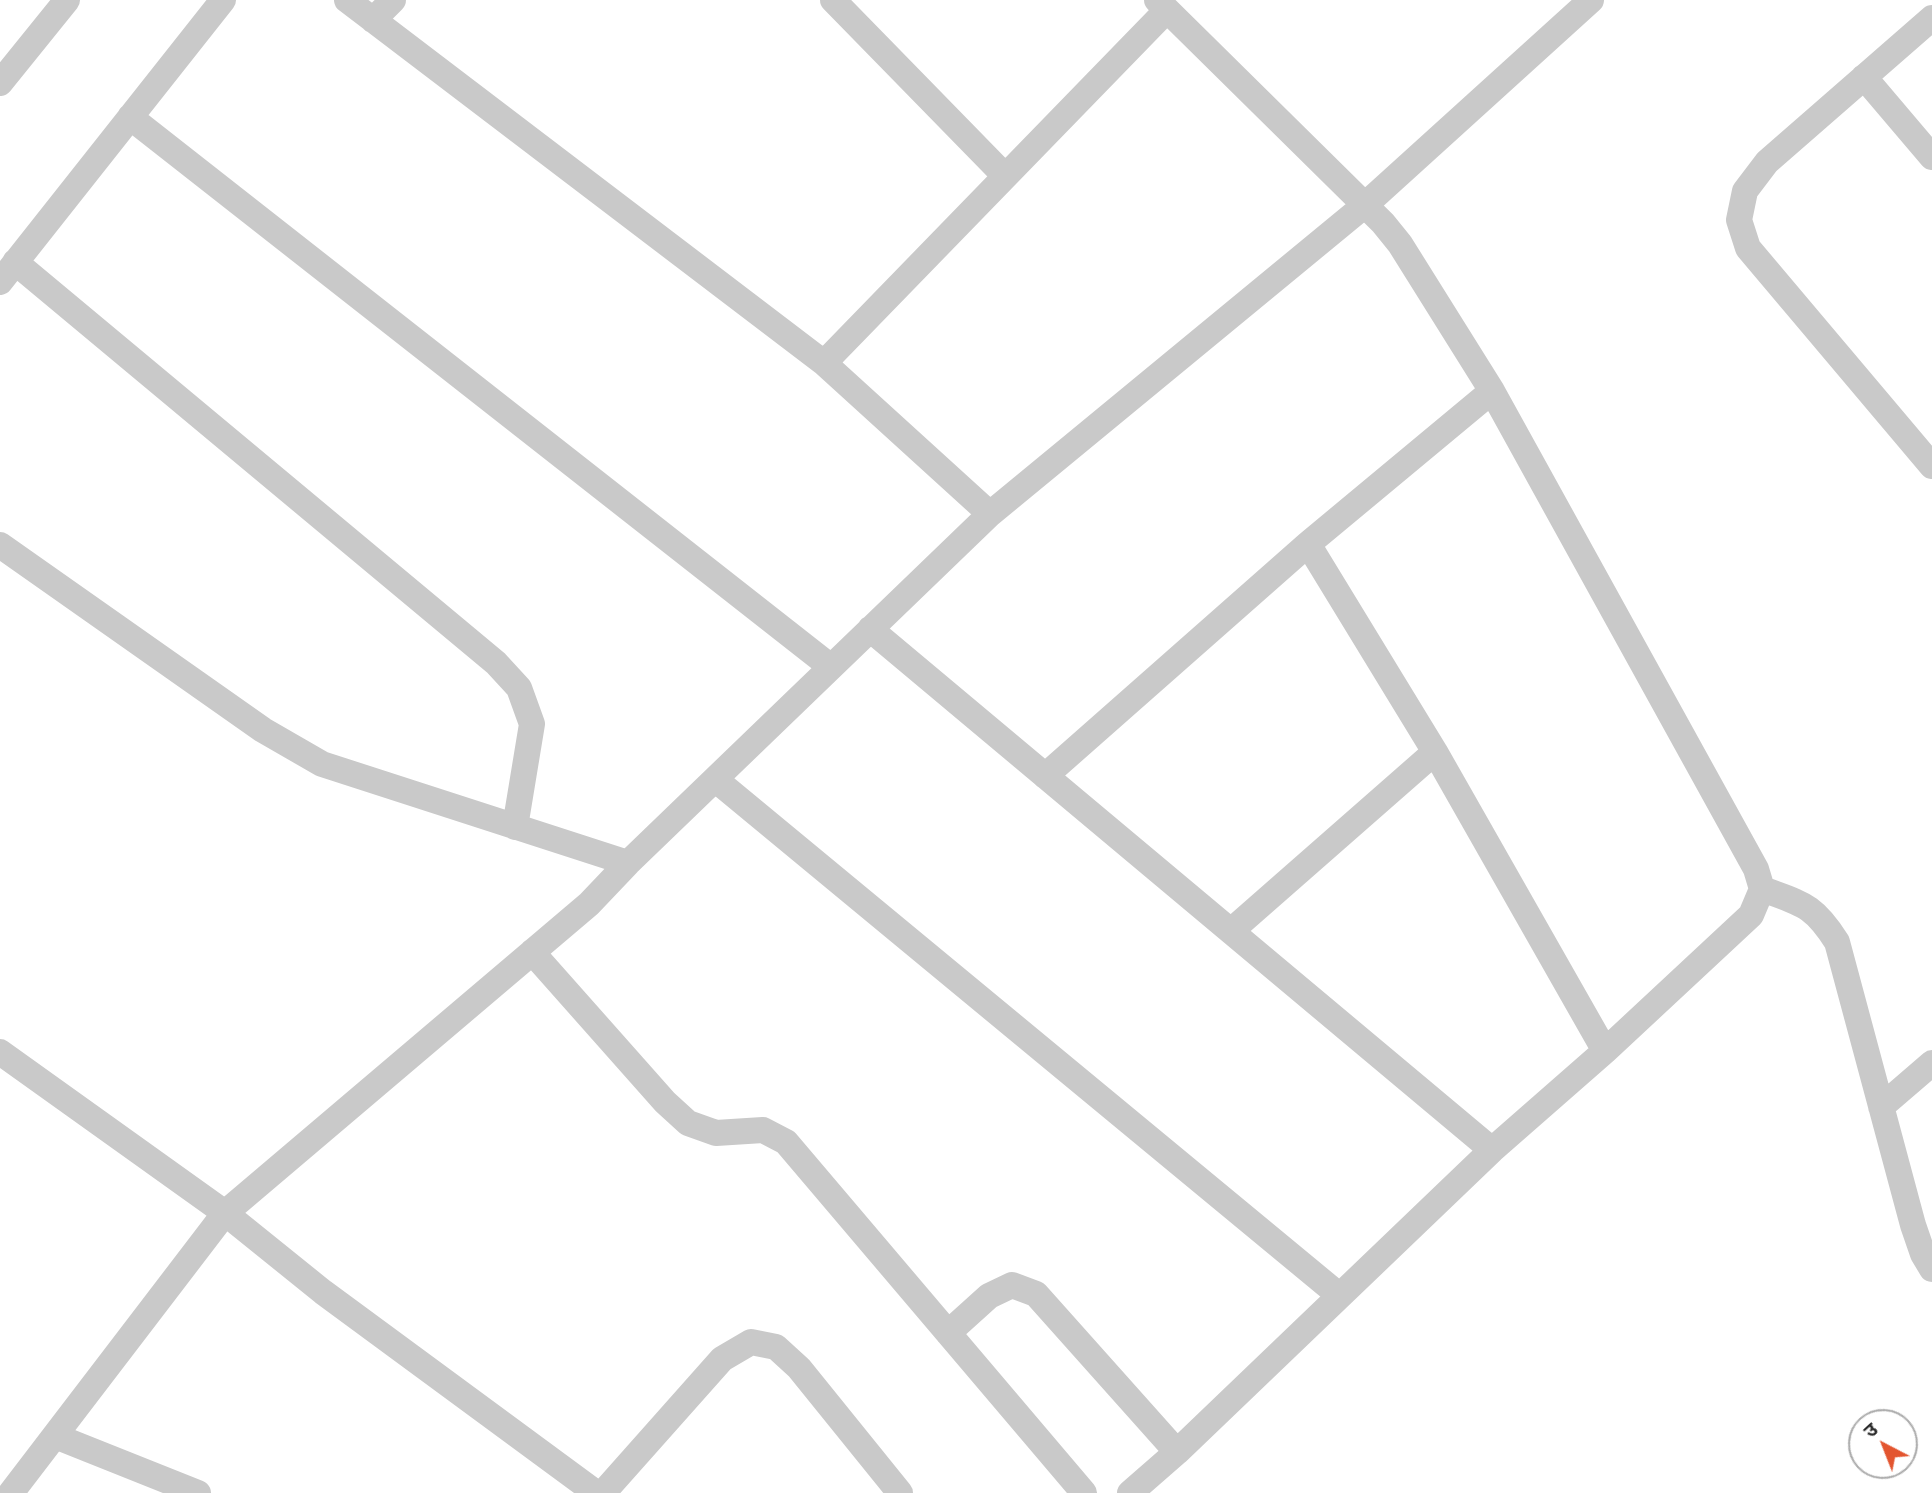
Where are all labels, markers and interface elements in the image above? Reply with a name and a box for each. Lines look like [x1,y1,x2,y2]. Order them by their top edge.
north arrow [1848,1409,1918,1479]
text: उ [1859,1418,1882,1442]

